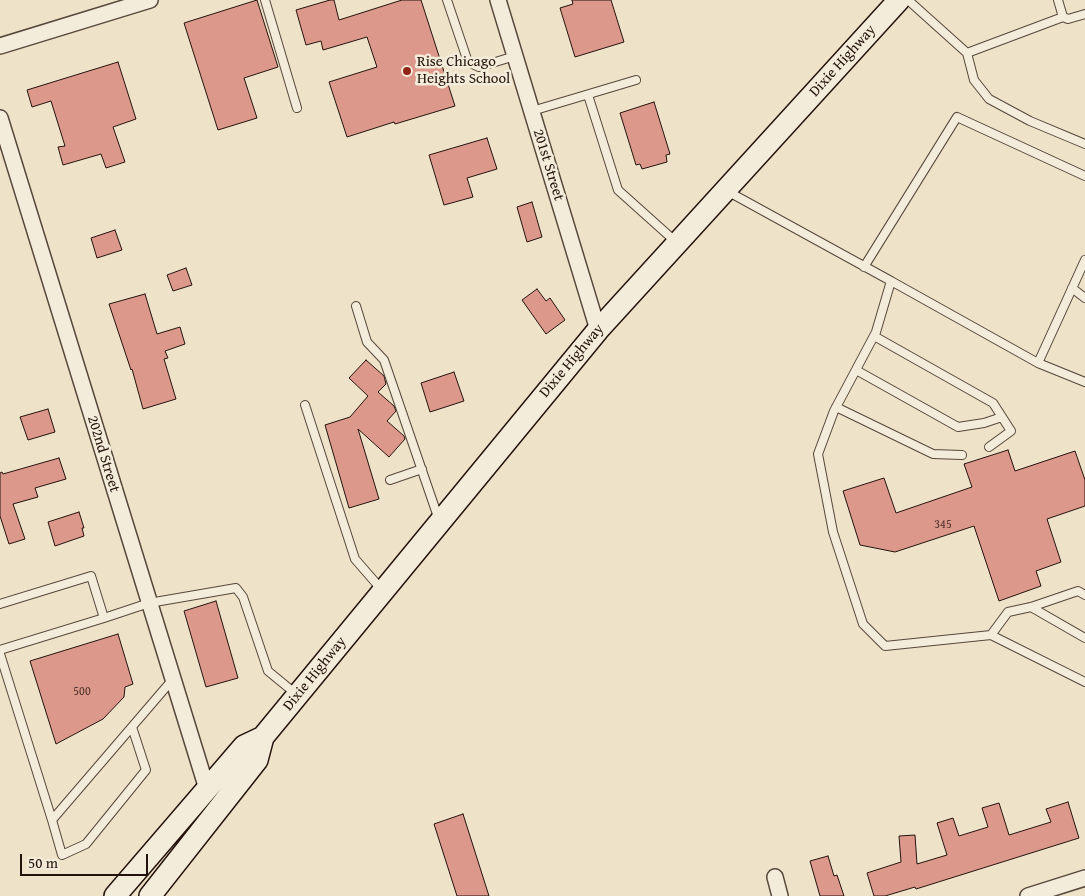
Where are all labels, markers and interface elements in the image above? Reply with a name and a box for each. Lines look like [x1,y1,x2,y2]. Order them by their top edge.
street label: Dixie Highway [806,21,880,101]
place label: Rise Chicago Heights School [417,53,510,88]
marker: Rise Chicago Heights School [401,65,413,77]
street label: 201st Street [529,127,567,203]
street label: Dixie Highway [536,321,608,401]
street label: 202nd Street [83,413,123,495]
house number: 345 [934,518,952,532]
street label: Dixie Highway [280,633,350,715]
house number: 500 [73,685,91,699]
scale bar [22,844,150,876]
text: 50 m [28,852,58,873]

